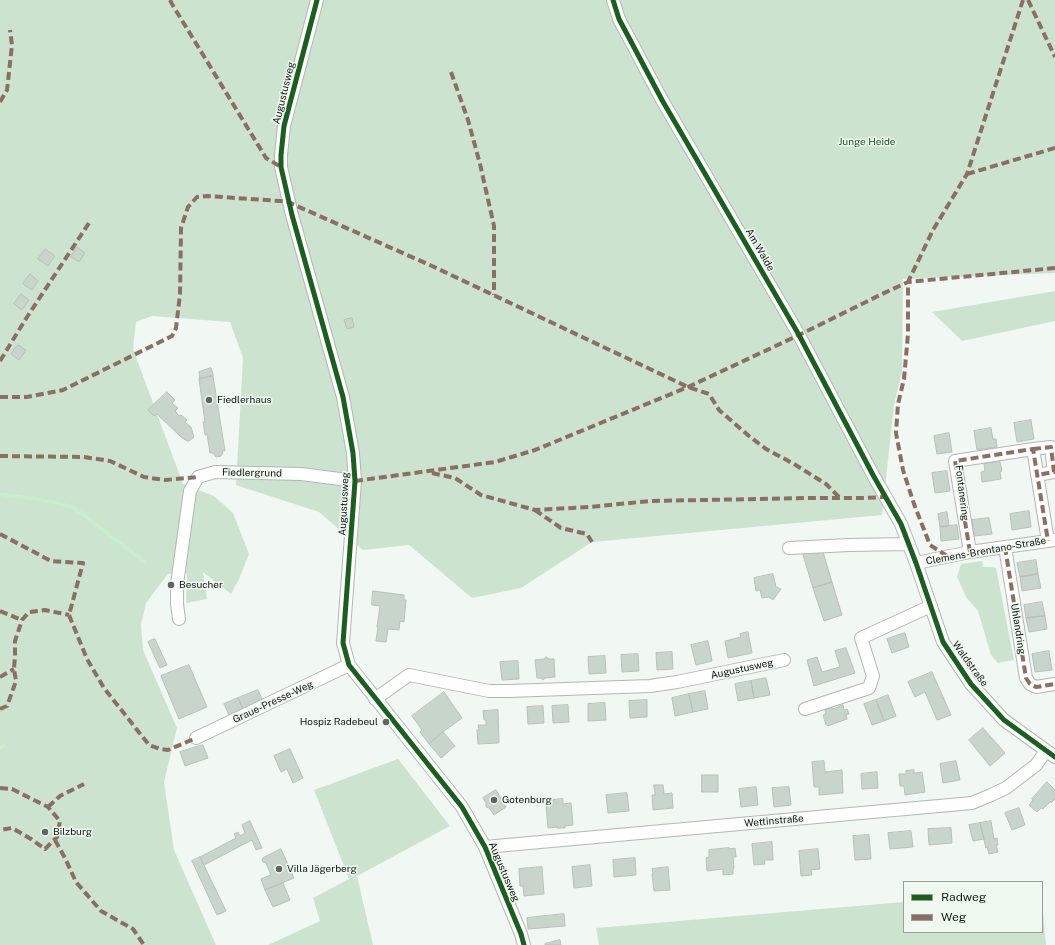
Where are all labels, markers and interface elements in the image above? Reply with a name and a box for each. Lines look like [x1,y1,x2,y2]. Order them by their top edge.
street label: Augustusweg [270,61,298,125]
park label: Junge Heide [838,136,896,148]
street label: Am Walde [743,227,777,273]
place label: Fiedlerhaus [217,394,272,406]
marker: Fiedlerhaus [204,395,214,405]
street label: Fontanering [953,464,971,522]
street label: Fiedlergrund [222,466,282,480]
street label: Augustusweg [336,472,352,536]
street label: Clemens-Brentano-Straße [925,534,1047,568]
place label: Besucher [179,579,223,591]
marker: Besucher [166,580,176,590]
street label: Uhlandring [1008,603,1028,655]
street label: Waldstraße [950,639,990,689]
street label: Augustusweg [710,656,774,682]
street label: Graue-Presse-Weg [231,678,315,726]
place label: Hospiz Radebeul [300,716,378,728]
marker: Hospiz Radebeul [381,717,391,727]
place label: Gotenburg [502,794,552,806]
marker: Gotenburg [489,795,499,805]
street label: Wettinstraße [744,812,804,830]
place label: Bilzburg [53,826,92,838]
marker: Bilzburg [40,827,50,837]
street label: Augustusweg [486,840,522,904]
place label: Villa Jägerberg [287,863,357,875]
marker: Villa Jägerberg [274,864,284,874]
legend [903,881,1043,933]
text: Radweg [941,890,986,904]
text: Weg [941,910,966,924]

